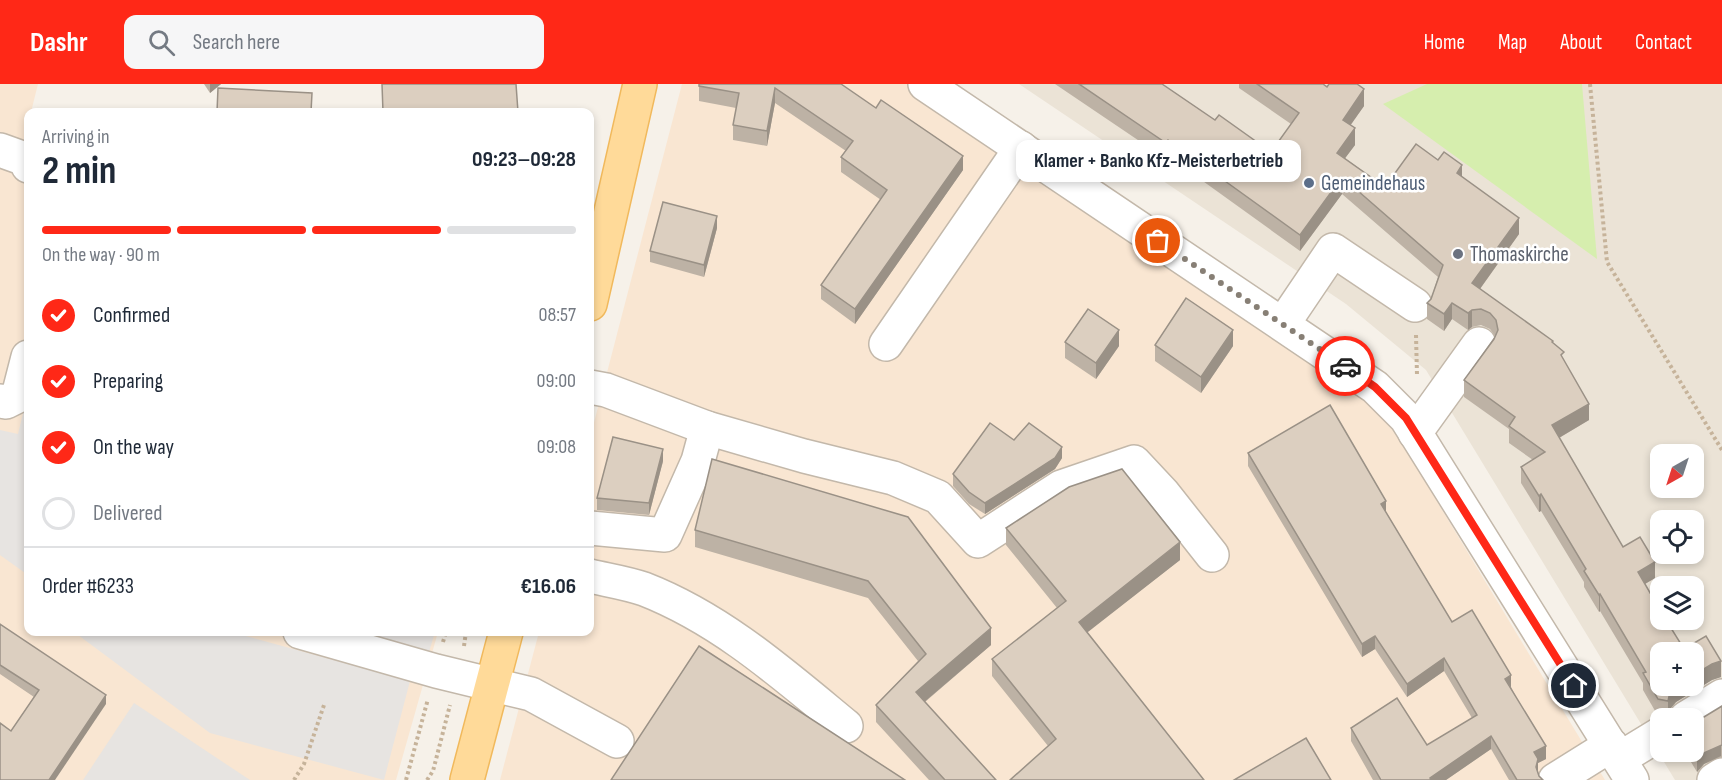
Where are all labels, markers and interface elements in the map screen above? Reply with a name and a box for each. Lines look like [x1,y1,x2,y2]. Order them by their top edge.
search box [124,15,544,69]
text: Dashr [30,26,88,59]
icon: search [145,26,178,59]
text: Search here [193,29,280,56]
text: Home [1424,30,1465,55]
text: Map [1498,30,1527,55]
text: About [1560,30,1602,55]
text: Contact [1635,30,1692,55]
text: Arriving in [42,125,110,149]
callout: Klamer + Banko Kfz-Meisterbetrieb [1016,139,1300,181]
text: 09:23–09:28 [472,146,576,173]
text: 2 min [42,148,116,195]
text: Klamer + Banko Kfz-Meisterbetrieb [1034,149,1283,173]
place label: Gemeindehaus [1321,171,1425,196]
marker: Gemeindehaus [1302,176,1316,190]
pin [1132,215,1183,266]
icon: bag [1141,224,1174,257]
place label: Thomaskirche [1470,242,1569,267]
text: On the way · 90 m [42,243,160,267]
marker: Thomaskirche [1451,247,1465,261]
icon: check [42,299,75,332]
text: Confirmed [93,302,170,329]
text: 08:57 [539,303,576,327]
courier [1315,336,1375,396]
icon: car [1329,350,1362,383]
icon: check [42,365,75,398]
text: Preparing [93,368,163,395]
text: 09:00 [537,369,576,393]
icon: check [42,431,75,464]
text: On the way [93,434,174,461]
text: 09:08 [537,435,576,459]
north arrow [1650,444,1704,498]
map controls [1650,444,1704,762]
text: Delivered [93,500,162,527]
button: locate [1650,510,1704,564]
text: Order #6233 [42,573,134,600]
text: €16.06 [520,573,576,600]
button: layers [1650,576,1704,630]
button: + [1650,642,1704,696]
pin [1548,660,1599,711]
icon: home [1557,669,1590,702]
button: − [1650,708,1704,762]

